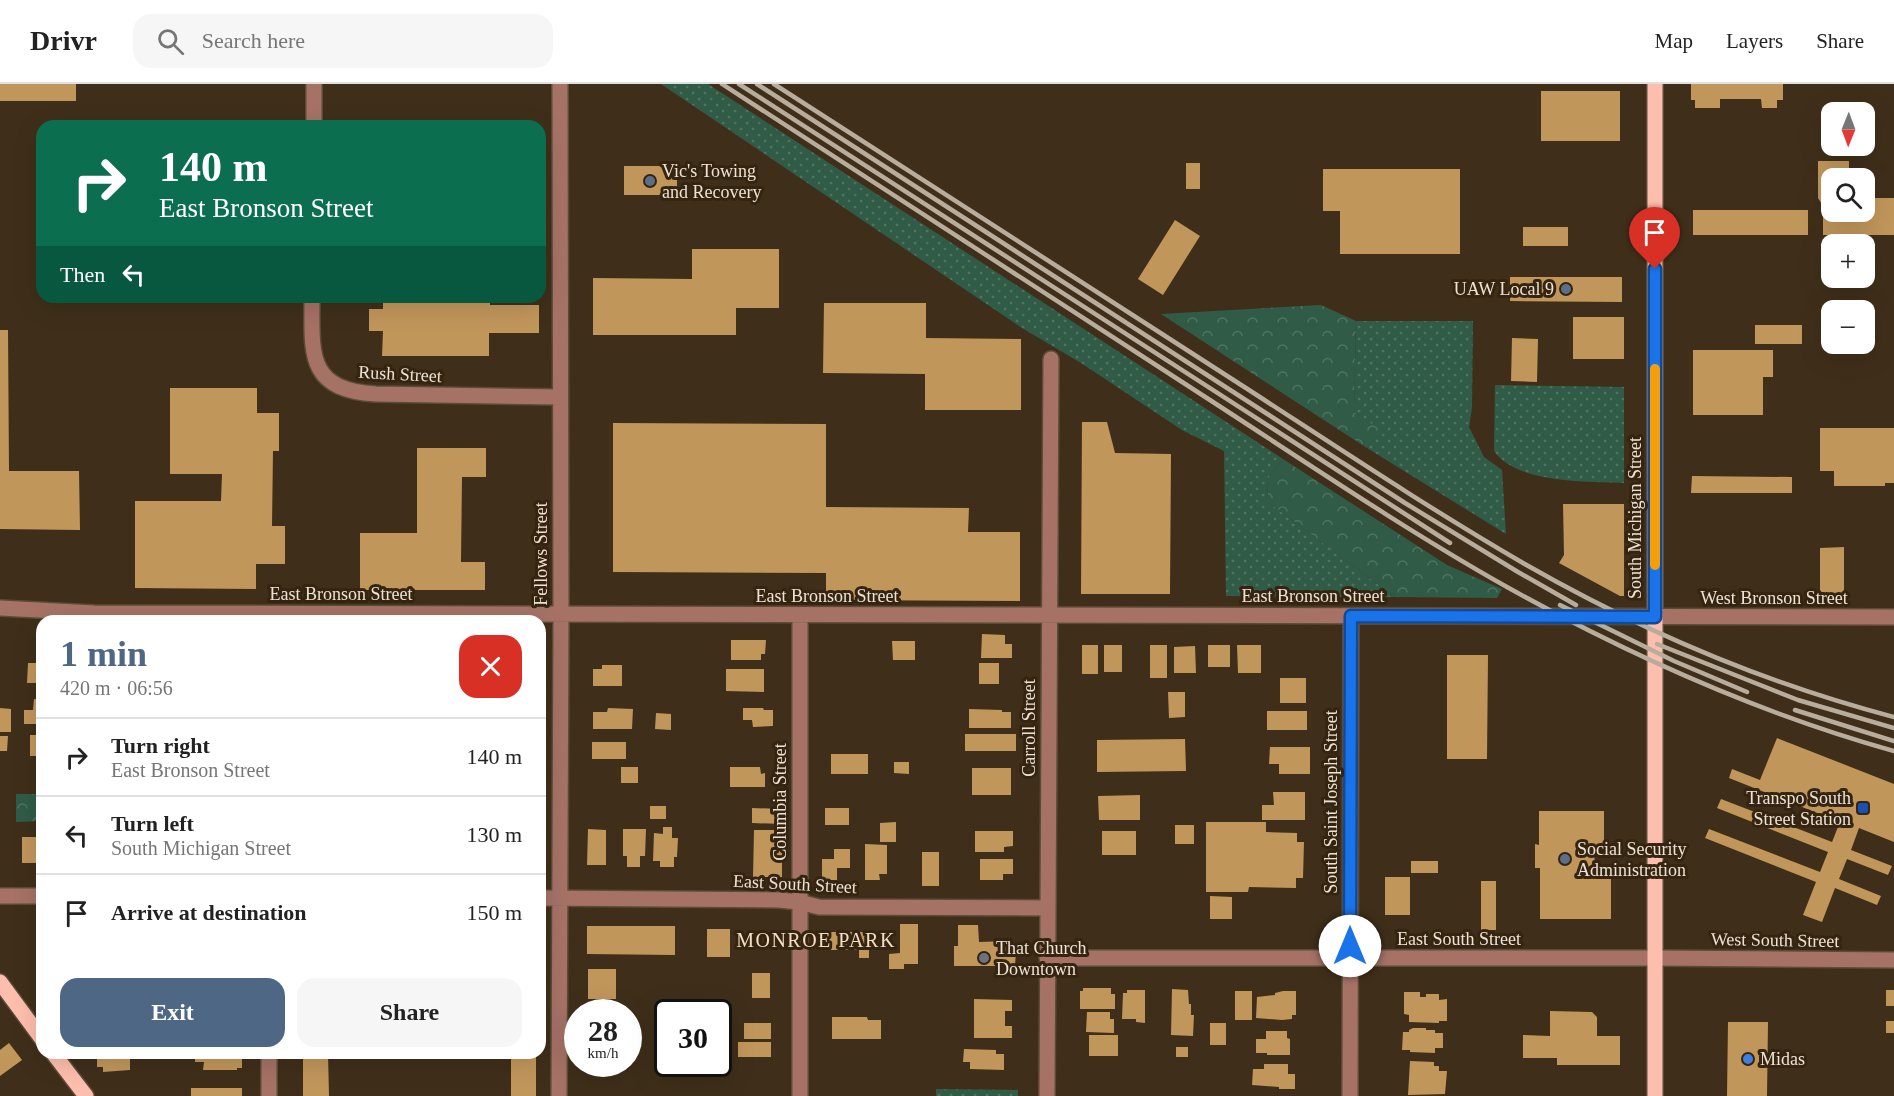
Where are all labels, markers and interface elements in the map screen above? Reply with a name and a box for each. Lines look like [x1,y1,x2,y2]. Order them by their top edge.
search box [133,14,553,68]
text: Drivr [30,25,97,56]
icon: search [154,25,187,58]
text: Search here [202,28,305,53]
text: Map [1655,29,1693,53]
text: Layers [1726,29,1783,53]
text: Share [1816,29,1864,53]
north arrow [1821,102,1875,156]
map controls [1821,102,1875,354]
icon: right [60,144,138,222]
text: 140 m [159,144,268,190]
place label: Vic's Towing and Recovery [662,161,761,202]
button: search [1821,168,1875,222]
marker: Vic's Towing and Recovery [643,174,657,188]
text: East Bronson Street [159,193,373,223]
pin [1629,207,1680,269]
icon: arrive [1638,216,1671,249]
button: + [1821,234,1875,288]
icon: left [117,258,150,291]
text: Then [60,262,105,287]
place label: UAW Local 9 [1454,279,1554,299]
marker: UAW Local 9 [1559,282,1573,296]
button: − [1821,300,1875,354]
street label: Rush Street [358,362,442,386]
street label: South Michigan Street [1625,437,1645,599]
street label: Fellows Street [531,502,551,606]
street label: East Bronson Street [270,584,412,604]
street label: East Bronson Street [756,586,898,606]
street label: East Bronson Street [1242,586,1384,606]
street label: West Bronson Street [1700,588,1848,608]
text: 1 min [60,634,147,674]
button: close [459,635,522,698]
text: 420 m · 06:56 [60,677,173,699]
street label: Carroll Street [1019,679,1039,777]
street label: South Saint Joseph Street [1321,710,1341,894]
text: Turn right [111,733,210,758]
icon: right [60,741,93,774]
street label: Columbia Street [770,743,790,861]
text: 140 m [466,744,522,769]
text: East Bronson Street [111,759,270,781]
place label: Transpo South Street Station [1746,788,1851,829]
marker: Transpo South Street Station [1856,801,1870,815]
text: Turn left [111,811,194,836]
icon: left [60,819,93,852]
text: 130 m [466,822,522,847]
text: South Michigan Street [111,837,291,859]
place label: Social Security Administration [1577,839,1686,880]
marker: Social Security Administration [1558,852,1572,866]
street label: East South Street [733,871,857,897]
icon: arrive [60,897,93,930]
text: Arrive at destination [111,900,307,925]
text: 150 m [466,900,522,925]
position arrow [1318,914,1382,978]
district label: MONROE PARK [736,929,896,951]
street label: East South Street [1397,929,1521,949]
street label: West South Street [1711,929,1839,951]
place label: That Church Downtown [996,938,1086,979]
marker: That Church Downtown [977,951,991,965]
button: Exit [60,978,285,1047]
button: Share [297,978,522,1047]
speed limit sign: 30 [654,999,732,1077]
text: 28 [588,1014,618,1047]
text: km/h [588,1045,618,1061]
place label: Midas [1760,1049,1805,1069]
marker: Midas [1741,1052,1755,1066]

